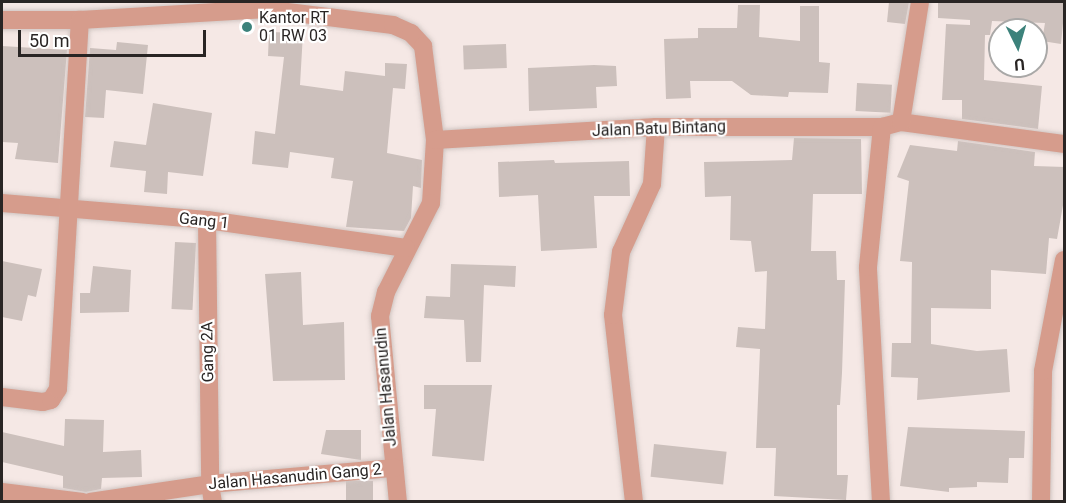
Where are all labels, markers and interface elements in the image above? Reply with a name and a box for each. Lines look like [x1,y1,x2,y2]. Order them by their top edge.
place label: Kantor RT 01 RW 03 [259,8,329,46]
scale bar [21,18,208,56]
north arrow [988,18,1048,78]
marker: Kantor RT 01 RW 03 [240,20,254,34]
text: 50 m [29,30,69,51]
text: U [1013,55,1026,74]
street label: Jalan Batu Bintang [592,117,726,141]
street label: Gang 1 [178,209,230,233]
street label: Gang 2A [198,321,218,383]
street label: Jalan Hasanudin [371,327,401,447]
street label: Jalan Hasanudin Gang 2 [208,460,382,494]

